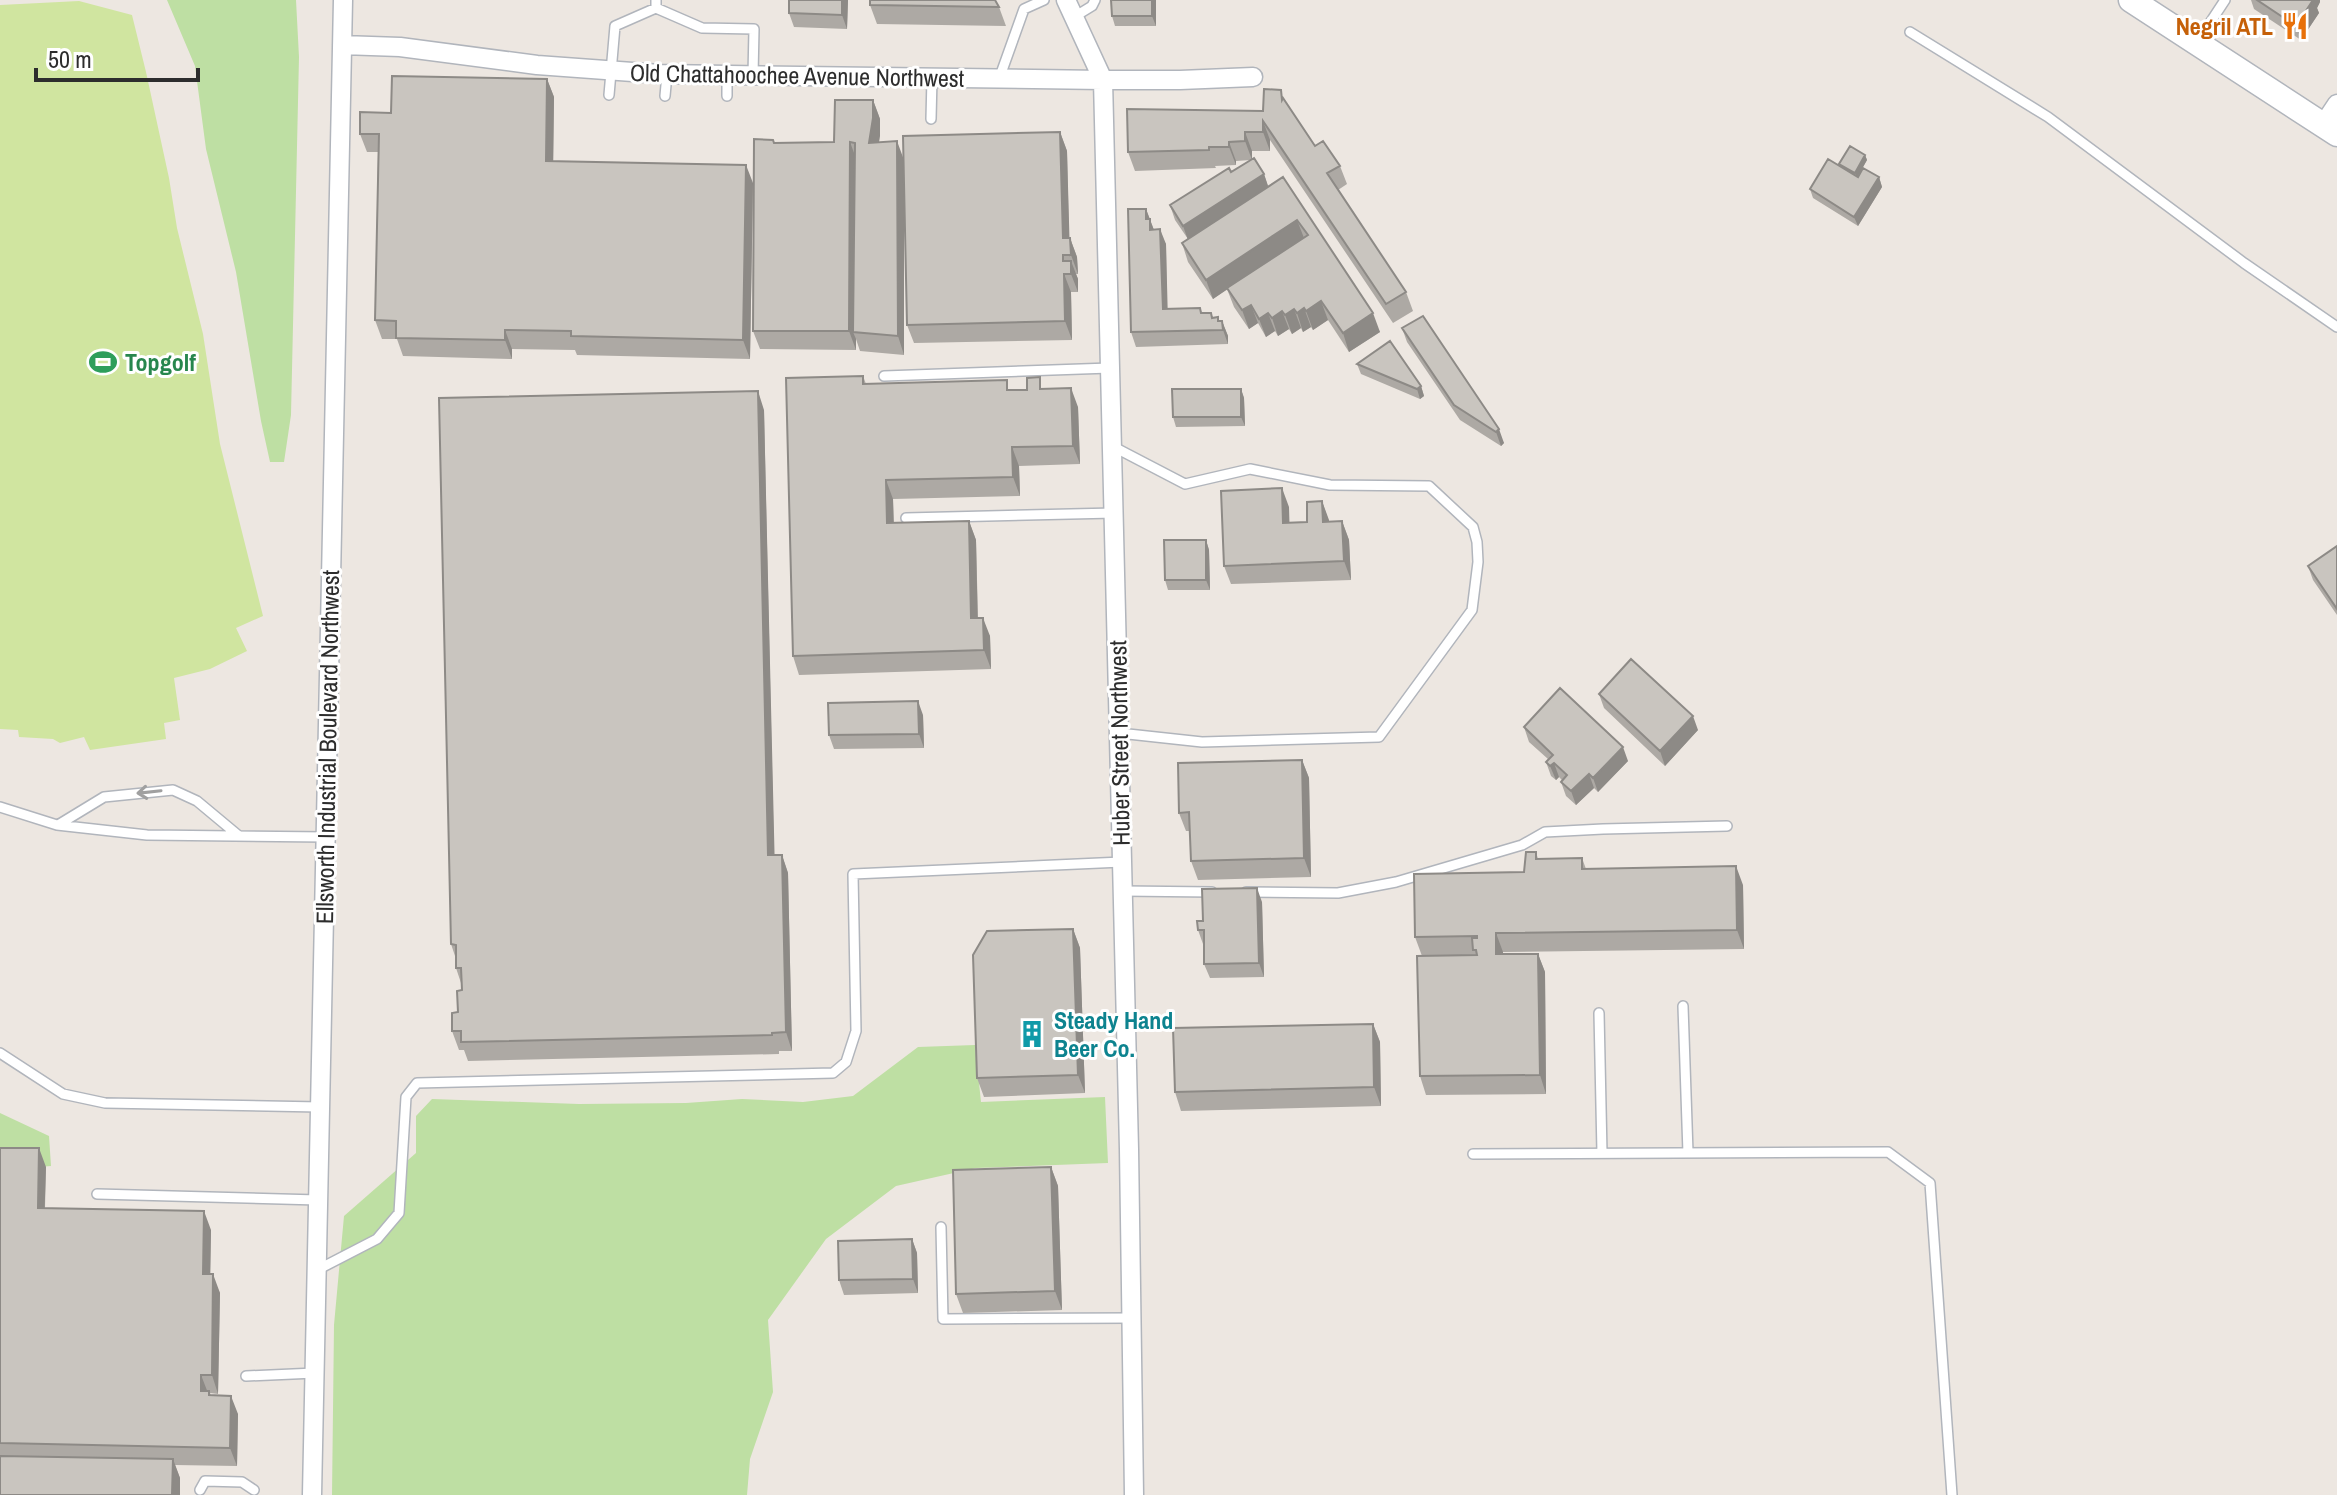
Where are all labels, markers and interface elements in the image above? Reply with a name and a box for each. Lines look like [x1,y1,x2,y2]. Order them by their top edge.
place label: Negril ATL [2176,10,2273,42]
restaurant icon: Negril ATL [2280,11,2310,41]
scale bar [36,32,198,82]
text: 50 m [48,43,92,75]
street label: Old Chattahoochee Avenue Northwest [630,56,965,94]
place label: Topgolf [125,346,196,378]
sports icon: Topgolf [88,347,118,377]
street label: Ellsworth Industrial Boulevard Northwest [308,569,346,924]
street label: Huber Street Northwest [1101,639,1137,846]
one-way arrow [136,785,162,800]
place label: Steady Hand Beer Co. [1054,1004,1173,1064]
building icon: Steady Hand Beer Co. [1017,1019,1047,1049]

